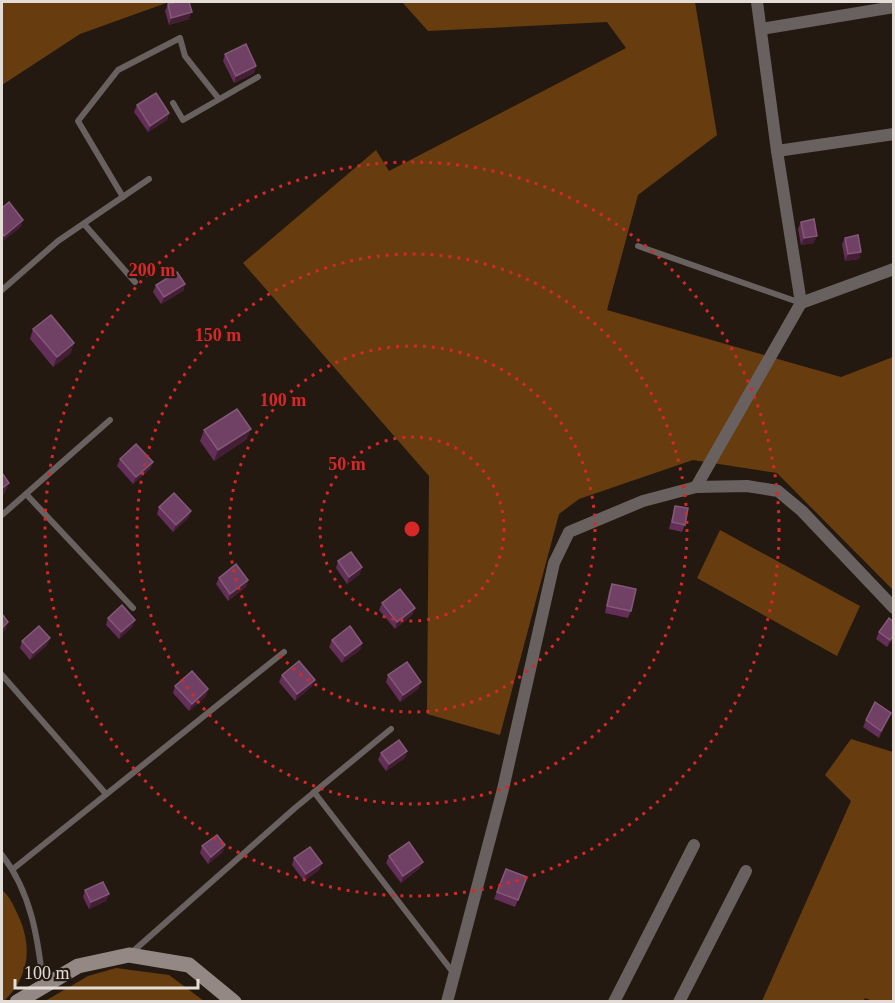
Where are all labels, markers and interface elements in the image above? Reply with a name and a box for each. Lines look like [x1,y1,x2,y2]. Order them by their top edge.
text: 200 m [129,260,175,280]
text: 150 m [195,325,241,345]
text: 100 m [260,390,306,410]
text: 50 m [328,454,366,474]
centre of rings [402,519,422,539]
scale bar [15,952,198,990]
text: 100 m [24,963,70,983]

